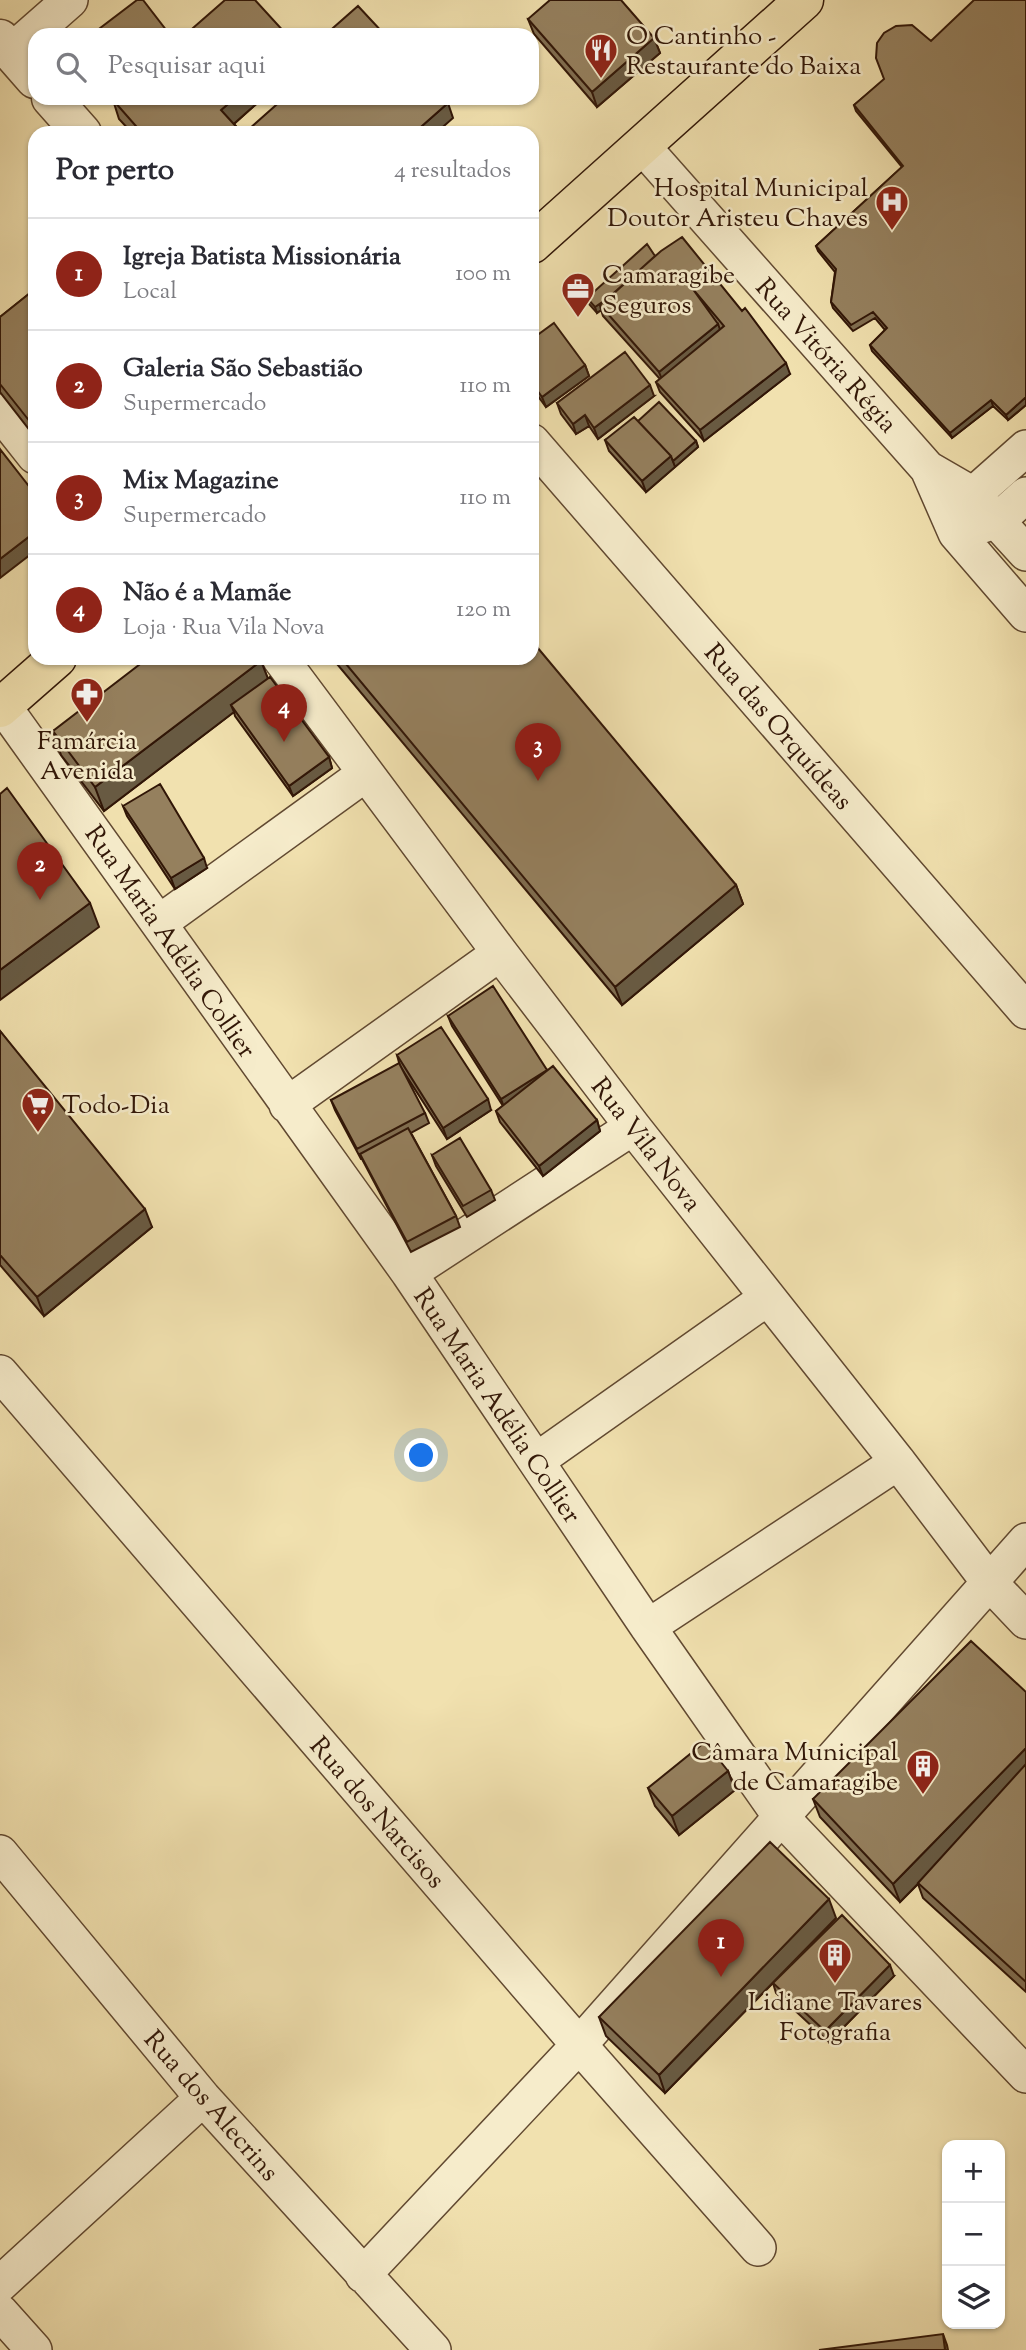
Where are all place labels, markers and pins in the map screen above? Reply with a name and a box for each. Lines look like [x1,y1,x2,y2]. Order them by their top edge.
place label: O Cantinho - Restaurante do Baixa [626,19,861,86]
restaurant icon: O Cantinho - Restaurante do Baixa [582,31,620,80]
place label: Hospital Municipal Doutor Aristeu Chaves [607,171,868,238]
hospital icon: Hospital Municipal Doutor Aristeu Chaves [873,183,911,232]
place label: Camaragibe Seguros [602,258,735,325]
office icon: Camaragibe Seguros [559,270,597,319]
pharmacy icon: Famárcia Avenida [68,675,106,724]
pin: 4 [261,684,307,742]
pin: 3 [515,723,561,781]
place label: Famárcia Avenida [37,724,137,791]
pin: 2 [17,842,63,900]
supermarket icon: Todo-Dia [19,1085,57,1134]
place label: Todo-Dia [62,1088,170,1125]
place label: Câmara Municipal de Camaragibe [691,1735,898,1802]
building icon: Câmara Municipal de Camaragibe [904,1747,942,1796]
pin: 1 [698,1919,744,1977]
building icon: Lidiane Tavares Fotografia [816,1936,854,1985]
place label: Lidiane Tavares Fotografia [748,1985,922,2052]

